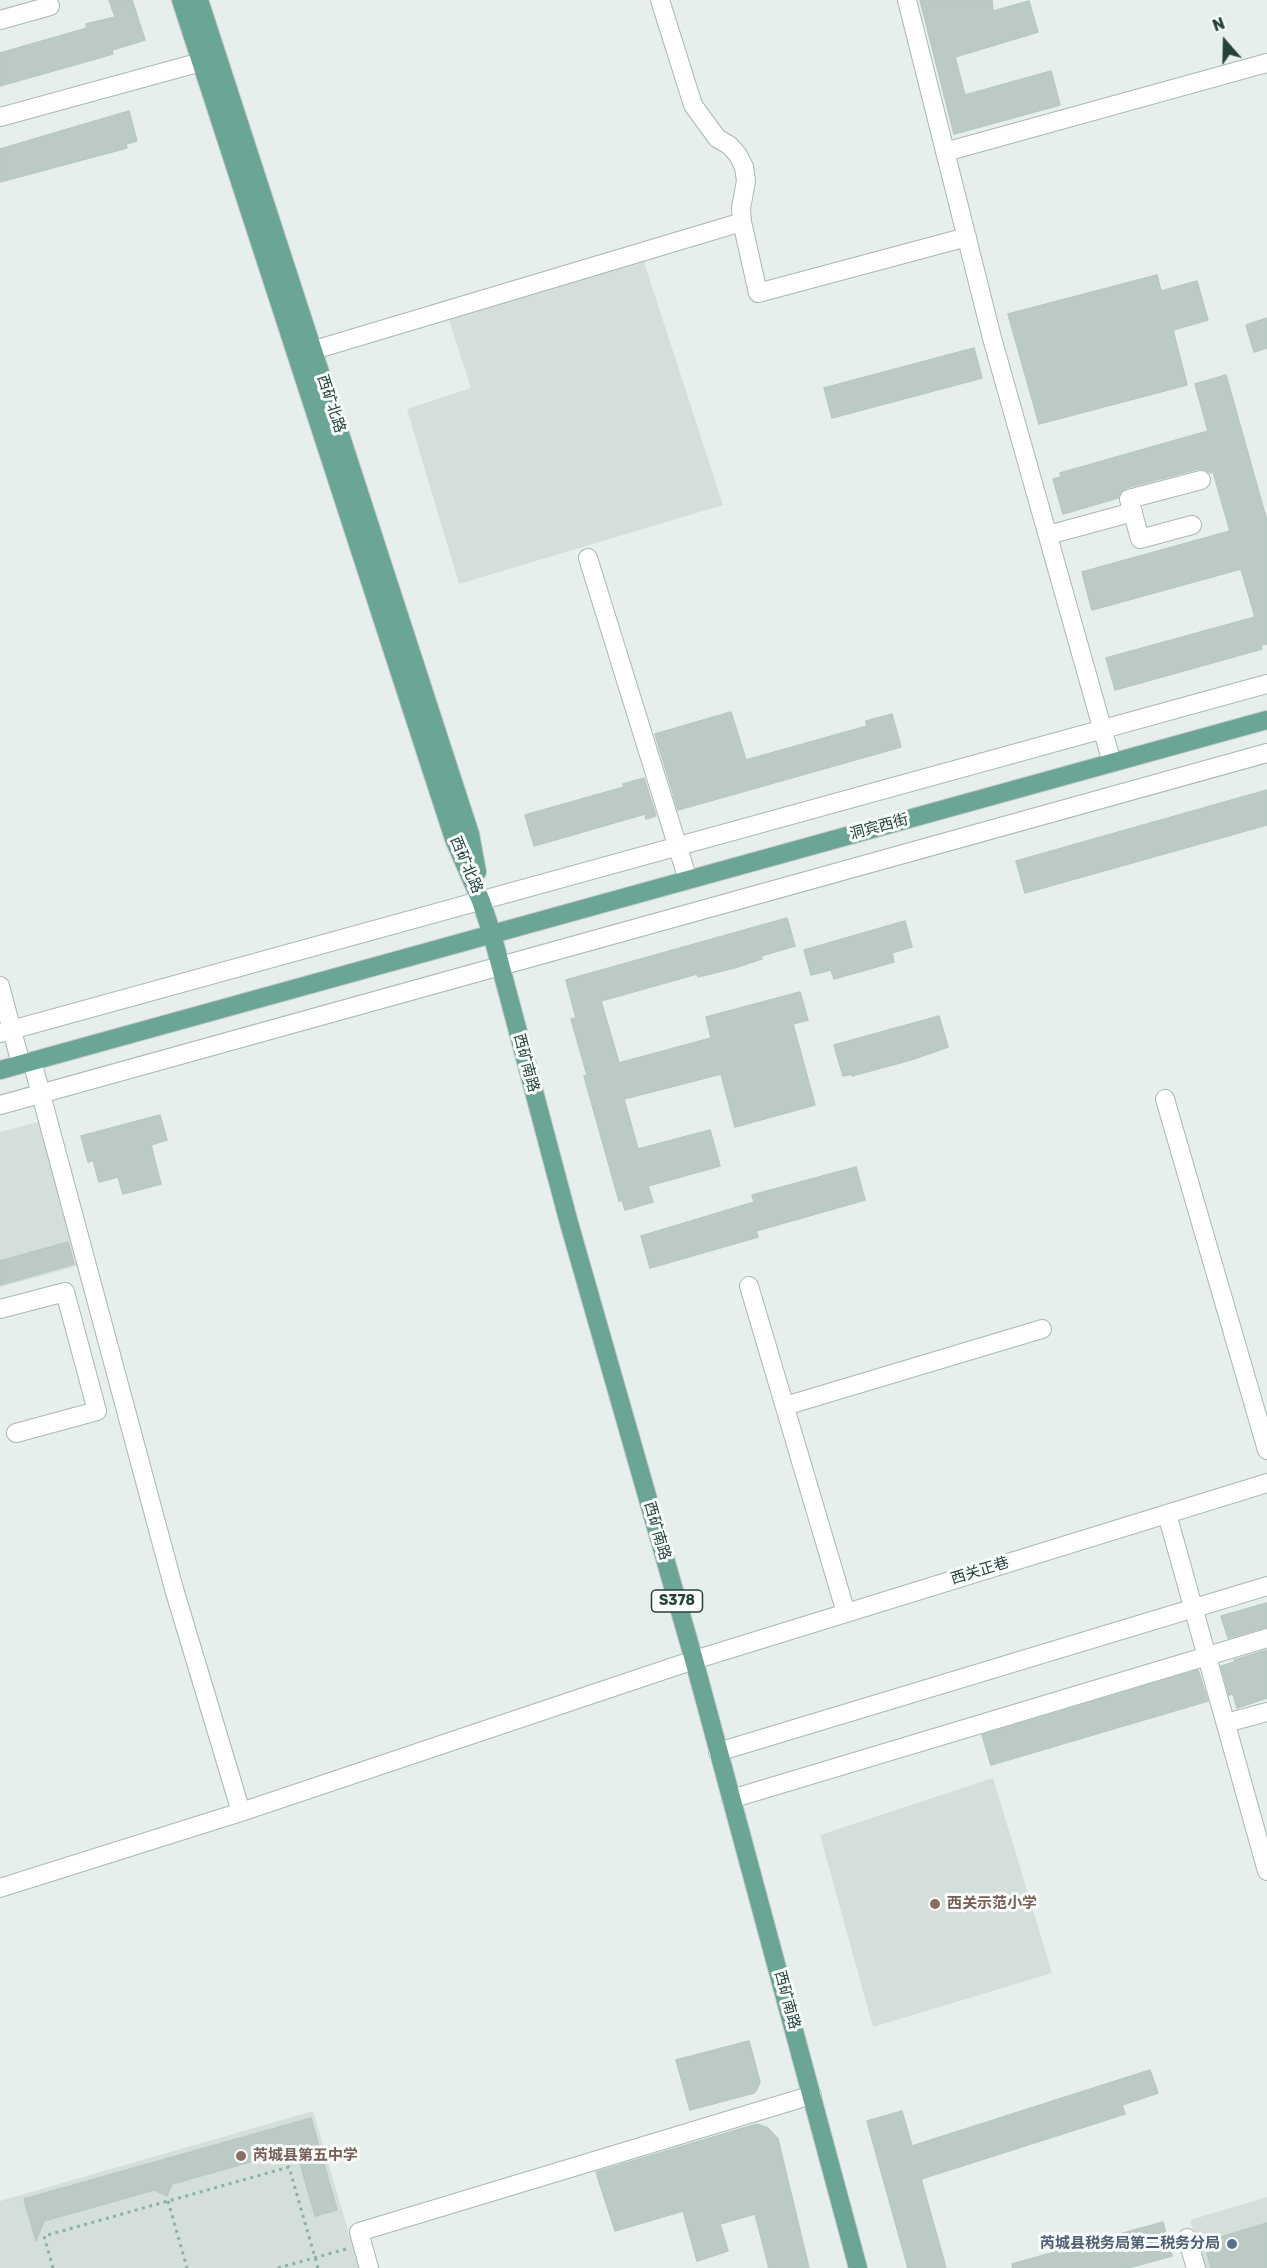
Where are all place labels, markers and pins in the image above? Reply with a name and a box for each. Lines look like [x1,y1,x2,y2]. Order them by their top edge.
place label: 西关示范小学 [947,1895,1037,1913]
marker: 西关示范小学 [928,1897,942,1911]
place label: 芮城县第五中学 [253,2147,358,2165]
marker: 芮城县第五中学 [234,2149,248,2163]
place label: 芮城县税务局第二税务分局 [1040,2235,1220,2253]
marker: 芮城县税务局第二税务分局 [1225,2237,1239,2251]

